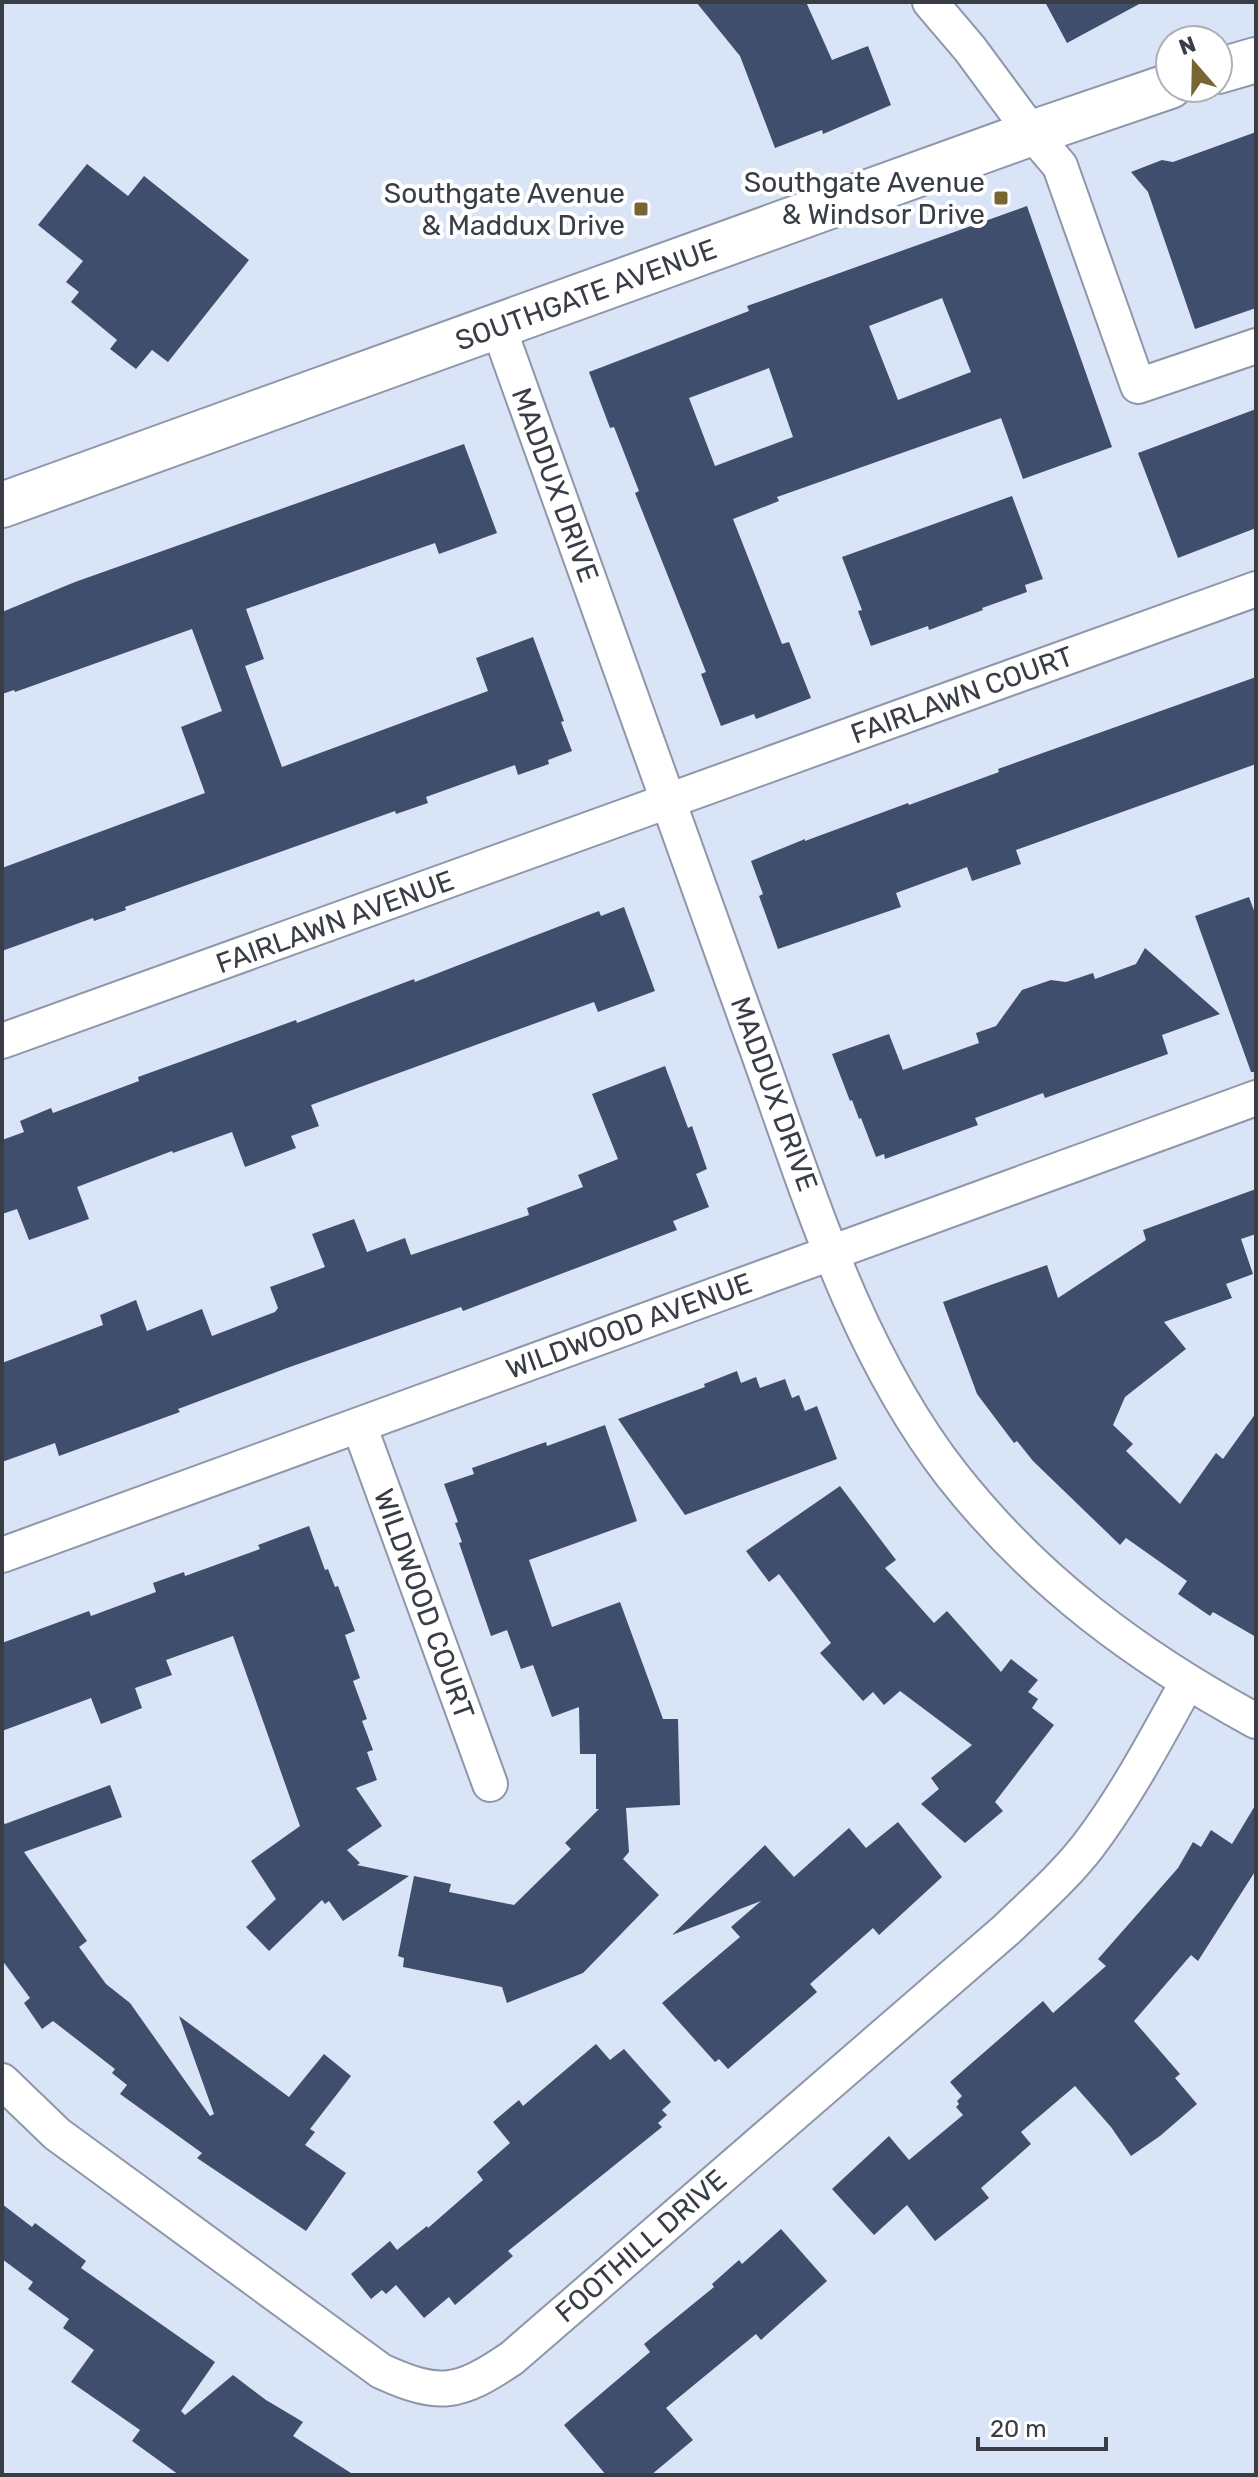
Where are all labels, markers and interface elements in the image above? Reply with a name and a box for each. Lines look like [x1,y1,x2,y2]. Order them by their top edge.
north arrow [1154,24,1234,104]
text: N [1175,30,1199,61]
place label: Southgate Avenue & Windsor Drive [744,166,985,231]
place label: Southgate Avenue & Maddux Drive [384,177,625,242]
marker: Southgate Avenue & Windsor Drive [992,189,1010,207]
marker: Southgate Avenue & Maddux Drive [632,200,650,218]
street label: SOUTHGATE AVENUE [451,232,721,358]
street label: MADDUX DRIVE [505,383,605,587]
street label: FAIRLAWN COURT [846,639,1078,751]
street label: FAIRLAWN AVENUE [212,864,458,980]
street label: MADDUX DRIVE [724,992,824,1196]
street label: WILDWOOD AVENUE [502,1266,756,1386]
street label: WILDWOOD COURT [367,1484,481,1724]
street label: FOOTHILL DRIVE [549,2163,733,2329]
scale bar [978,2401,1106,2451]
text: 20 m [990,2415,1047,2443]

